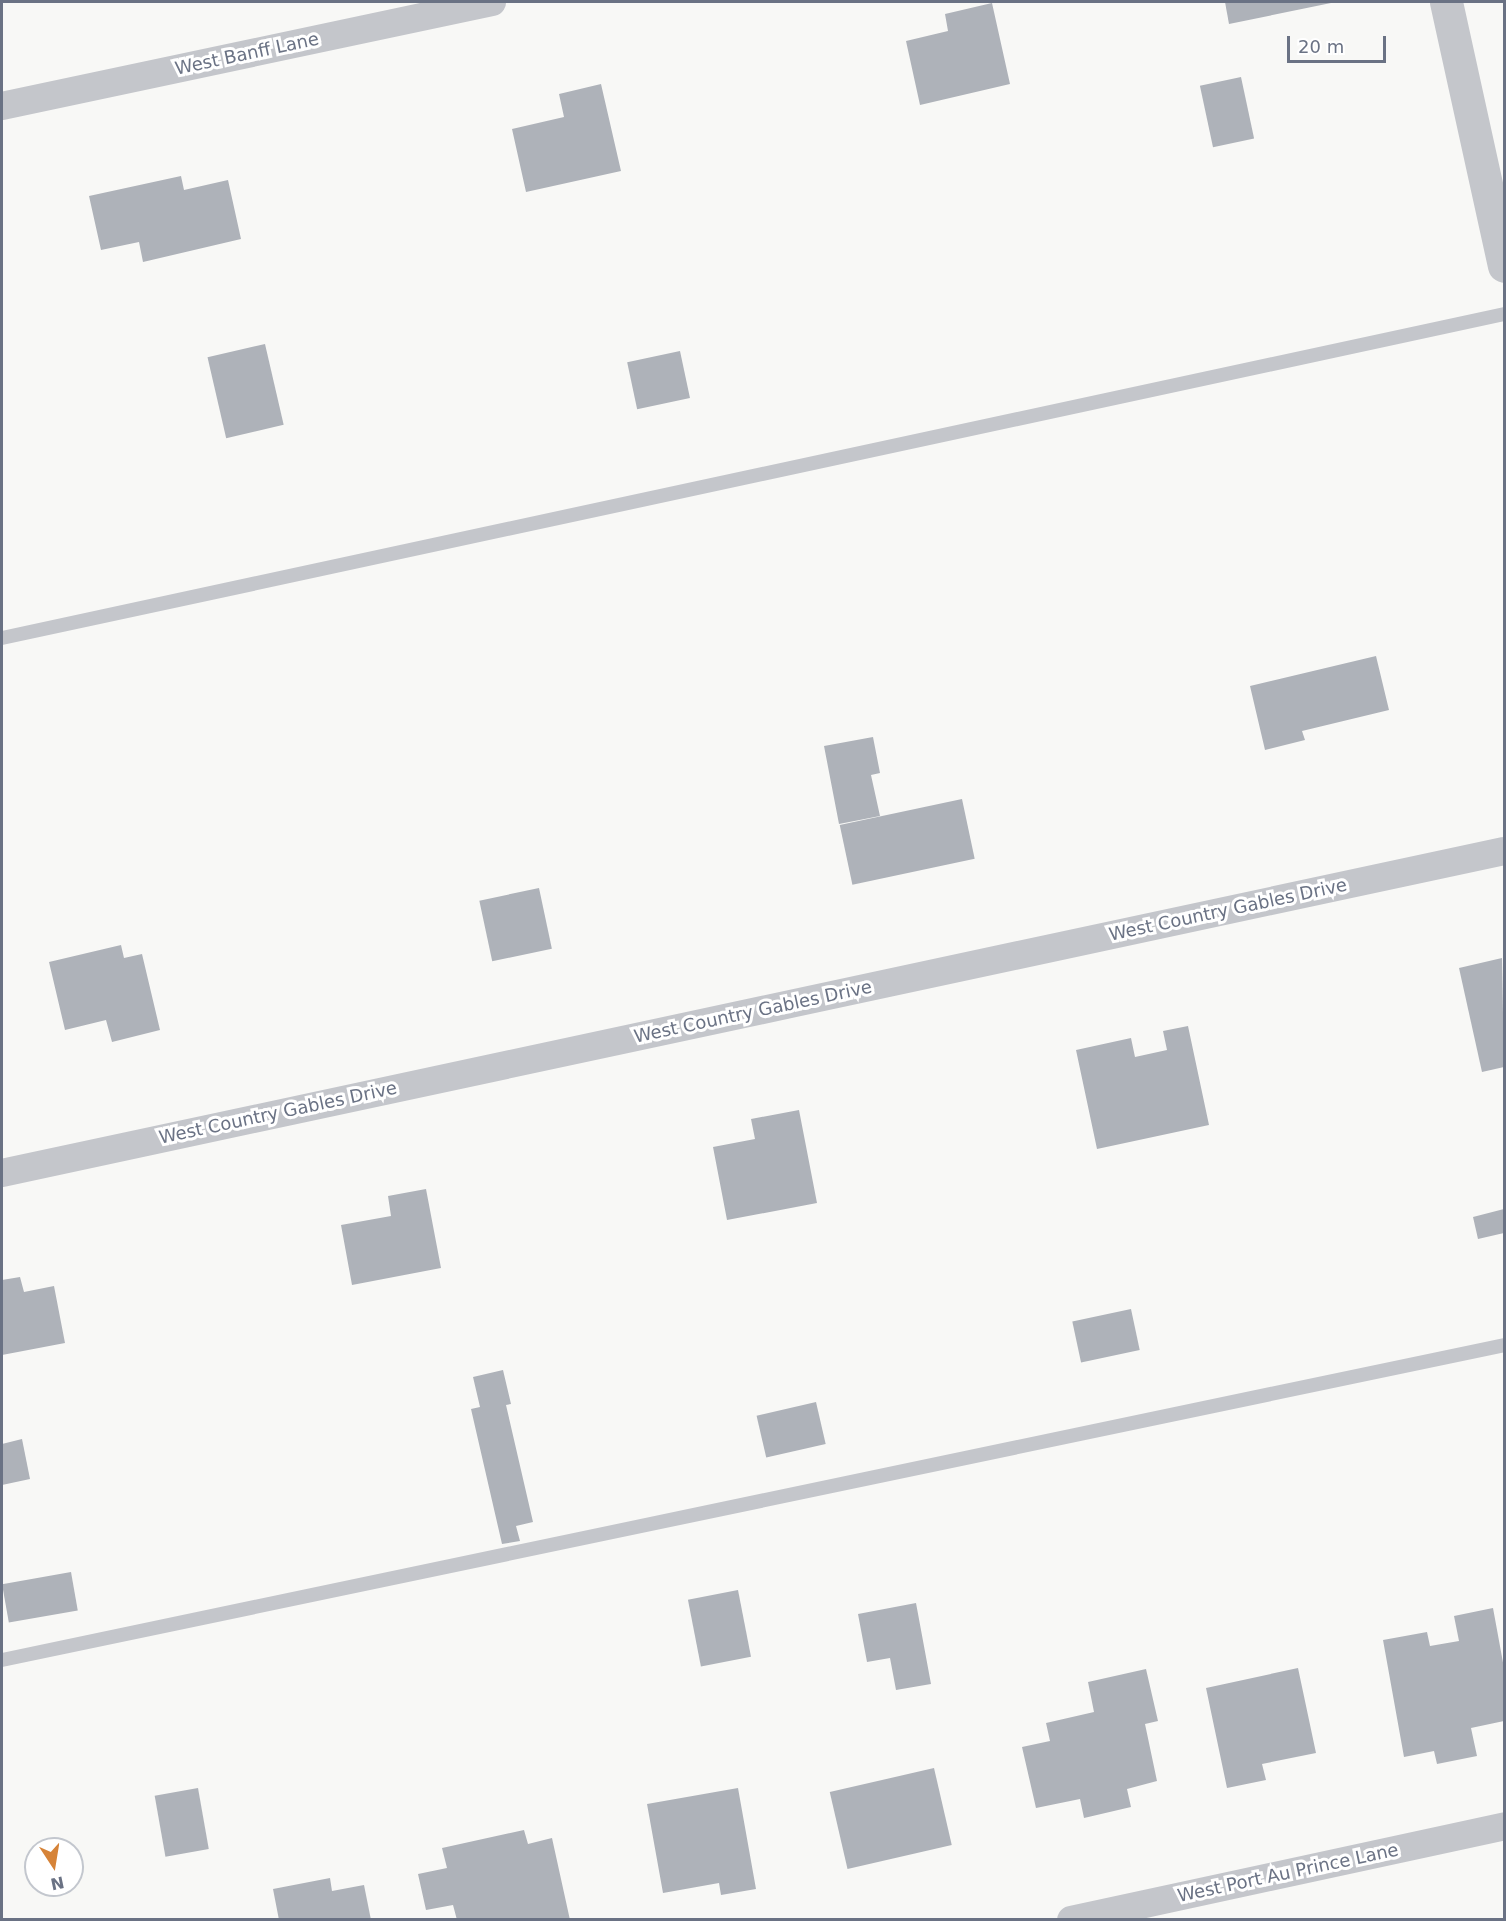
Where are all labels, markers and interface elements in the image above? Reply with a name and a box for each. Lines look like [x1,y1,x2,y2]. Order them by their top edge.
scale bar [1290,24,1389,62]
street label: West Banff Lane [173,28,321,80]
text: 20 m [1298,36,1344,57]
street label: West Country Gables Drive [1107,874,1349,946]
street label: West Country Gables Drive [632,976,874,1048]
street label: West Country Gables Drive [157,1077,399,1149]
north arrow [24,1837,84,1897]
street label: West Port Au Prince Lane [1176,1839,1400,1907]
text: N [49,1872,66,1894]

